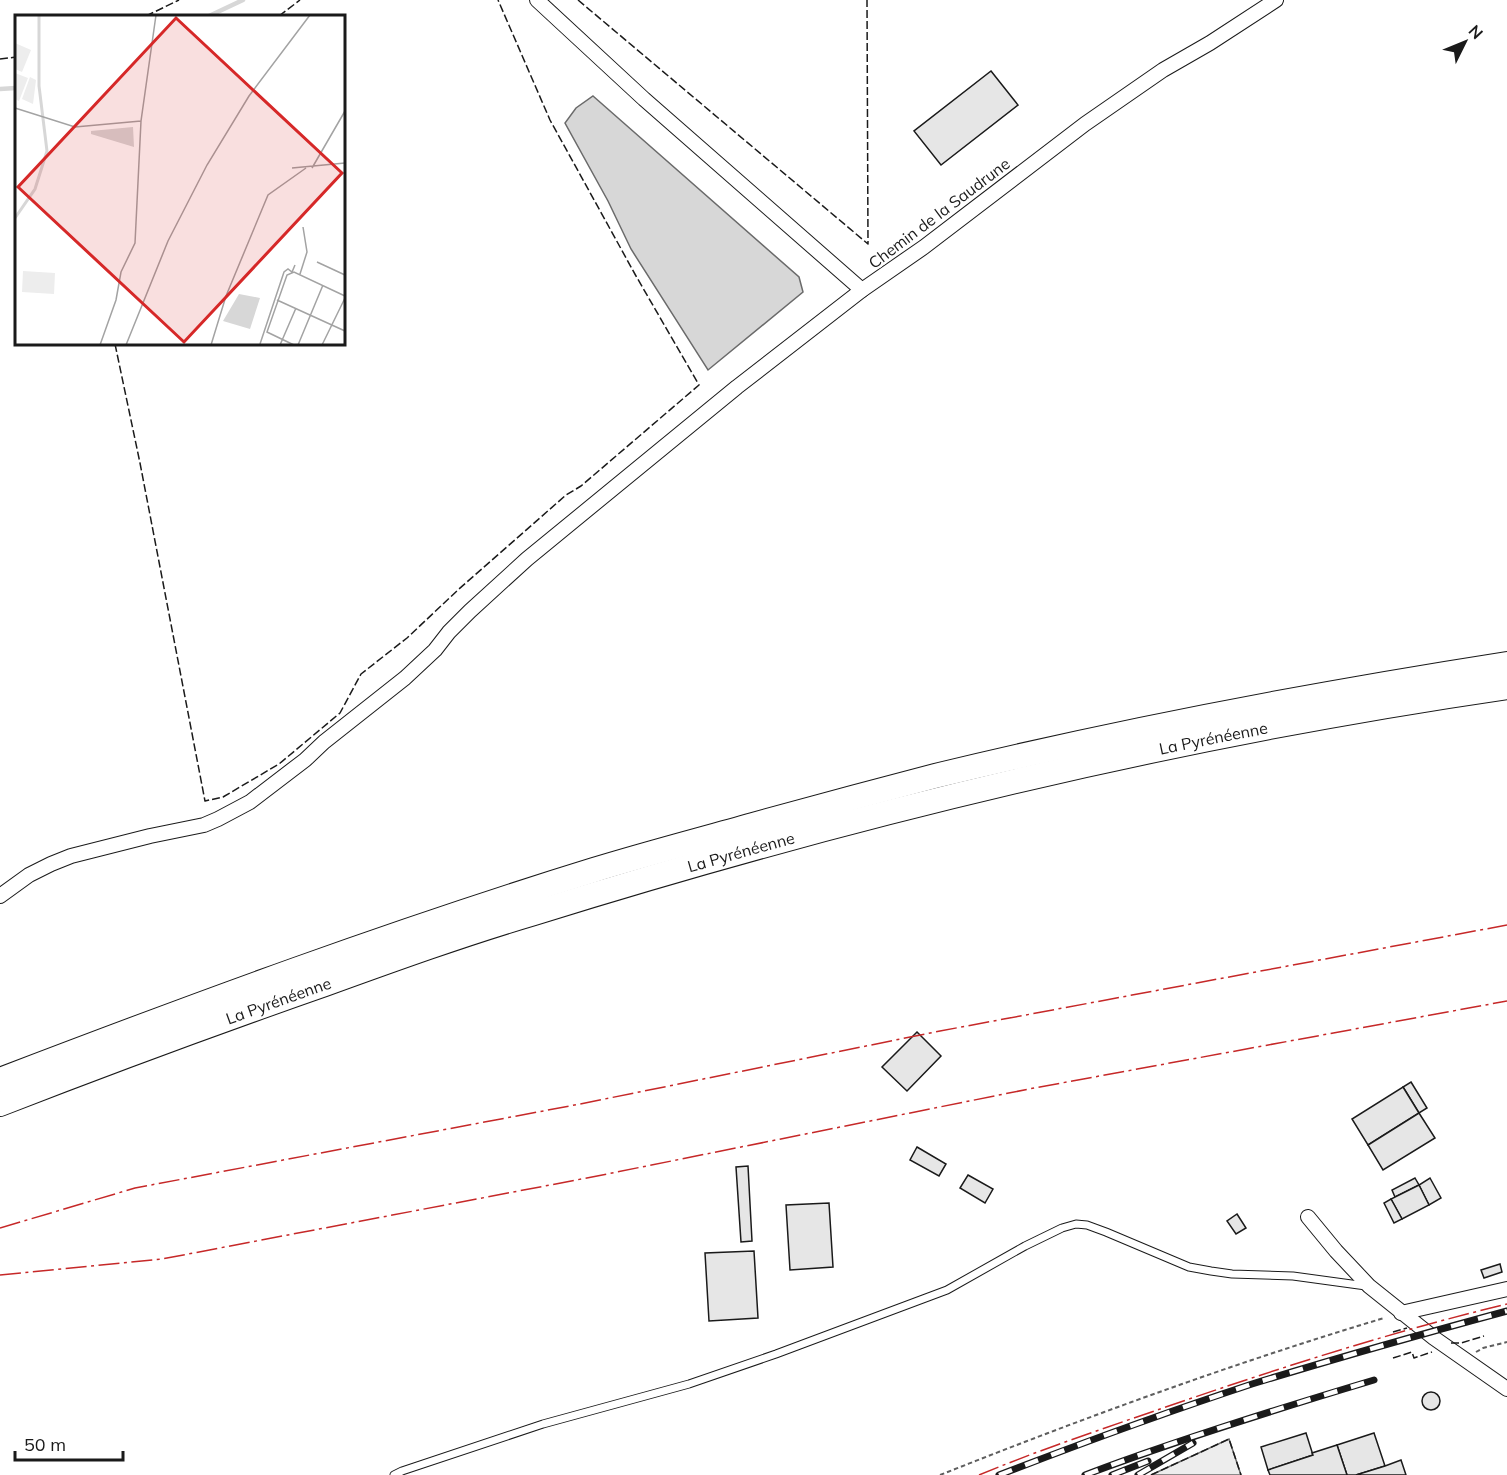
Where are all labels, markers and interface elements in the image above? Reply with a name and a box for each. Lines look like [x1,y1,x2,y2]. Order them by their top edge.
north arrow [1435,12,1495,72]
inset map [15,15,345,345]
text: N [1465,21,1487,43]
street label: Chemin de la Saudrune [864,153,1014,273]
street label: La Pyrénéenne [1157,718,1269,759]
street label: La Pyrénéenne [685,827,797,876]
street label: La Pyrénéenne [223,973,334,1028]
scale bar [15,1424,123,1462]
text: 50 m [24,1433,66,1456]

